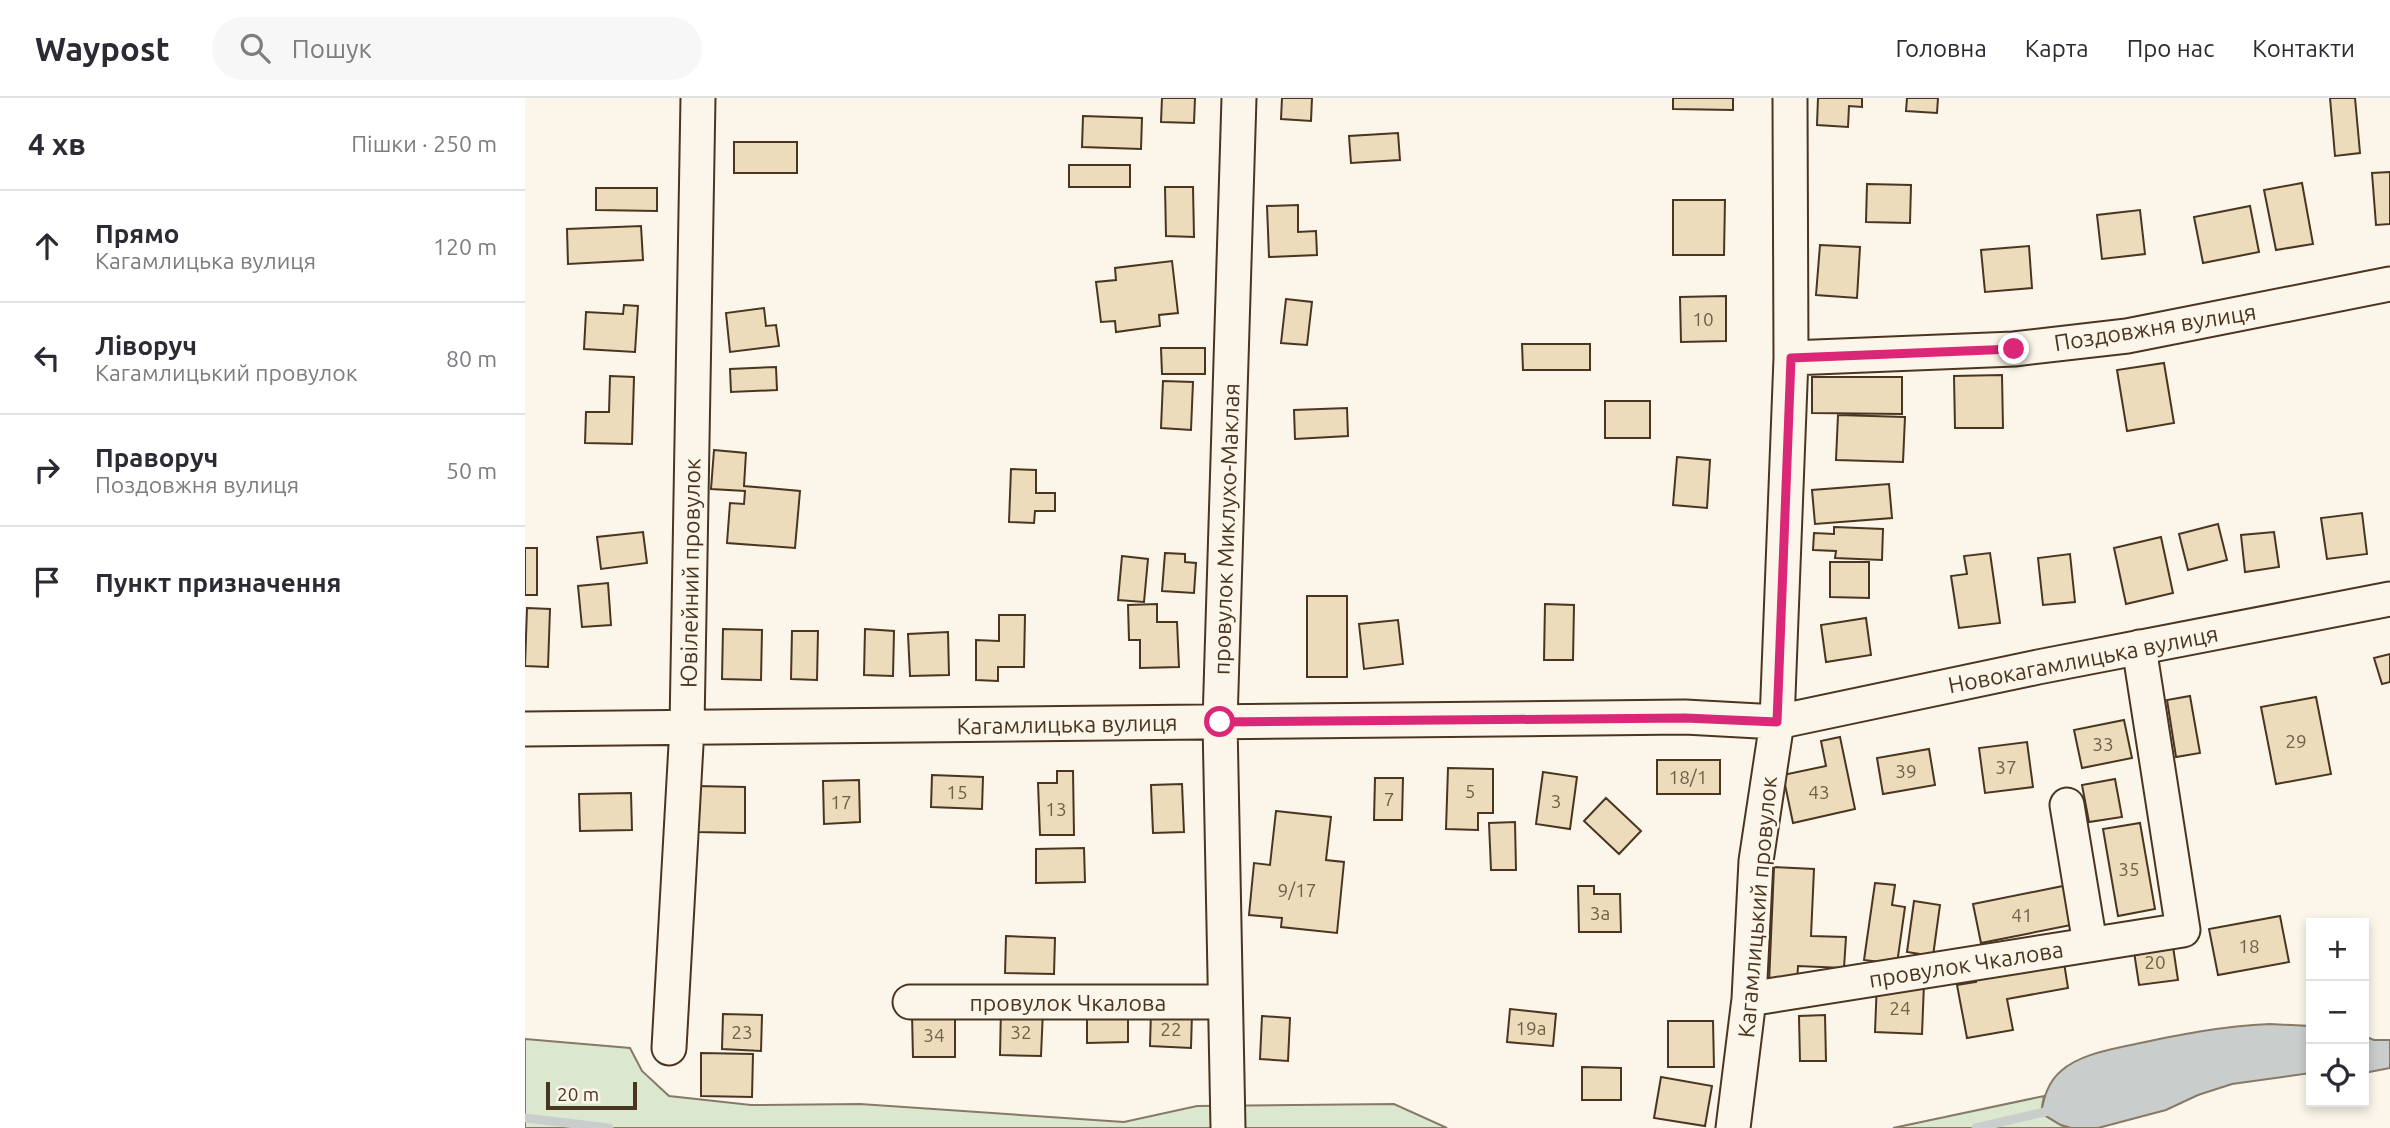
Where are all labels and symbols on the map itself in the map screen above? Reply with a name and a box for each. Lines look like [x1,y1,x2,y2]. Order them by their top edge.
street label: Поздовжня вулиця [2052,299,2258,355]
house number: 10 [1692,308,1714,330]
route end [1998,333,2029,364]
street label: провулок Миклухо-Маклая [1208,383,1244,675]
street label: Ювілейний провулок [675,458,705,688]
street label: Новокагамлицька вулиця [1946,621,2220,697]
route start [1204,706,1235,737]
street label: Кагамлицька вулиця [956,710,1178,738]
house number: 29 [2285,730,2307,752]
house number: 33 [2092,733,2114,755]
house number: 37 [1995,756,2017,778]
house number: 39 [1895,760,1917,782]
house number: 18/1 [1668,766,1708,788]
street label: Кагамлицький провулок [1733,775,1781,1039]
house number: 5 [1465,780,1475,802]
house number: 15 [946,781,968,803]
house number: 43 [1808,781,1830,803]
house number: 7 [1384,788,1394,810]
house number: 3 [1551,790,1561,812]
house number: 17 [830,791,852,813]
house number: 13 [1045,798,1067,820]
house number: 35 [2118,858,2140,880]
house number: 9/17 [1277,879,1317,901]
house number: 3а [1590,902,1610,924]
house number: 41 [2011,904,2033,926]
house number: 18 [2238,935,2260,957]
street label: провулок Чкалова [1867,936,2065,992]
house number: 20 [2144,951,2166,973]
street label: провулок Чкалова [970,990,1166,1015]
house number: 24 [1889,997,1911,1019]
house number: 19а [1515,1017,1547,1039]
house number: 22 [1160,1018,1182,1040]
house number: 23 [731,1021,753,1043]
house number: 32 [1010,1021,1032,1043]
house number: 34 [923,1024,945,1046]
scale bar [546,1079,637,1111]

